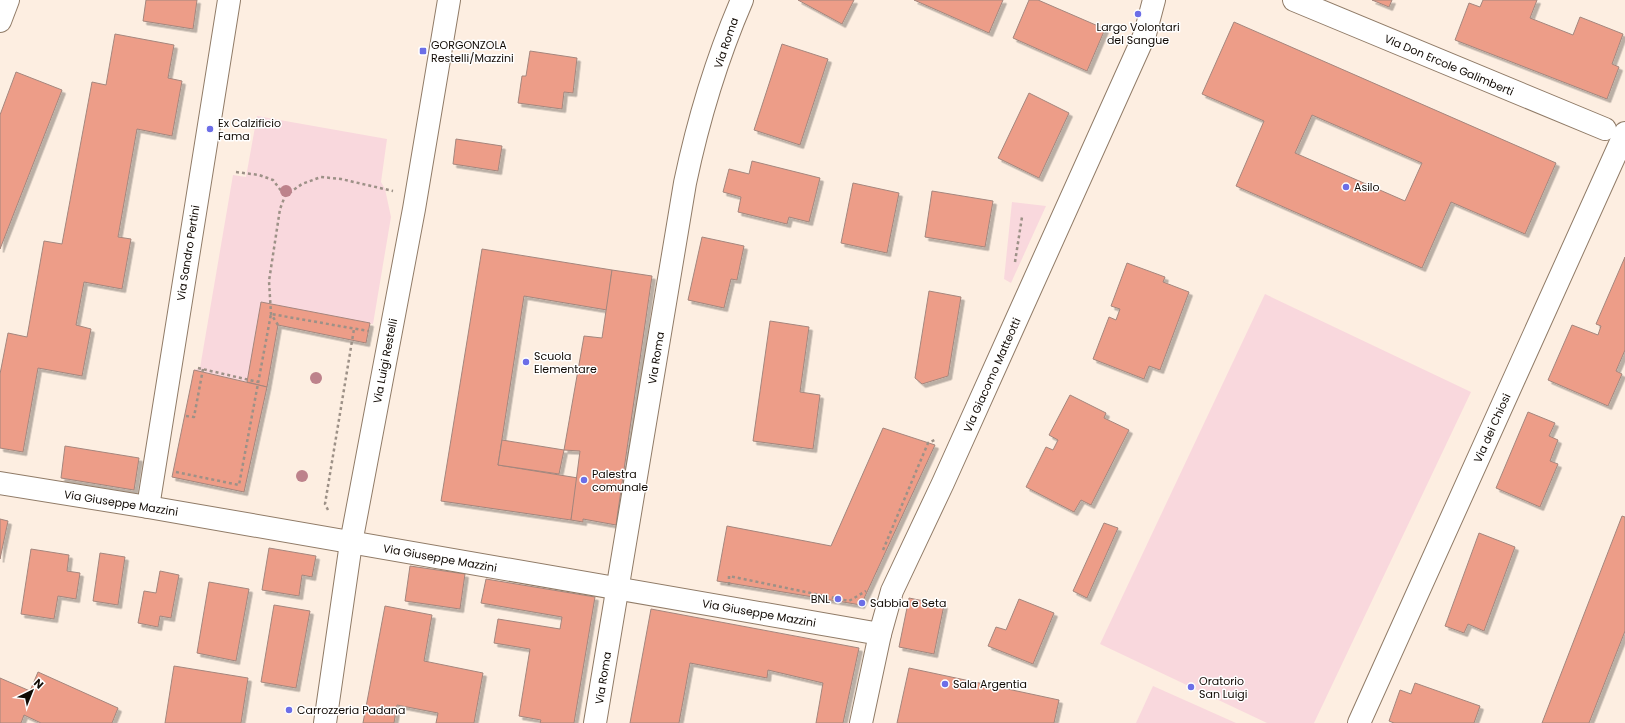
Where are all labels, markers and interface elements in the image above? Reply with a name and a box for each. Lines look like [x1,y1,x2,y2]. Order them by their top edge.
marker: Largo Volontari del Sangue [1133,9,1143,19]
street label: Via Roma [710,15,742,71]
place label: Largo Volontari del Sangue [1096,19,1180,48]
street label: Via Don Ercole Galimberti [1382,30,1516,100]
place label: GORGONZOLA Restelli/Mazzini [431,37,514,66]
marker: GORGONZOLA Restelli/Mazzini [418,46,428,56]
place label: Ex Calzificio Fama [218,115,281,144]
marker: Ex Calzificio Fama [205,124,215,134]
place label: Asilo [1354,179,1380,195]
marker: Asilo [1341,182,1351,192]
street label: Via Sandro Pertini [173,204,204,302]
street label: Via Giacomo Matteotti [960,315,1025,435]
street label: Via Luigi Restelli [369,317,401,405]
street label: Via Roma [644,331,668,385]
place label: Scuola Elementare [534,348,597,377]
marker: Scuola Elementare [521,357,531,367]
street label: Via dei Chiosi [1470,391,1515,465]
place label: Palestra comunale [592,466,648,495]
marker: Palestra comunale [579,475,589,485]
street label: Via Giuseppe Mazzini [63,486,180,520]
street label: Via Giuseppe Mazzini [382,540,498,576]
place label: BNL [811,591,830,607]
marker: BNL [833,594,843,604]
street label: Via Giuseppe Mazzini [701,595,817,631]
place label: Sabbia e Seta [870,595,946,611]
marker: Sabbia e Seta [857,598,867,608]
street label: Via Roma [591,651,615,705]
north arrow [12,671,52,711]
place label: Oratorio San Luigi [1199,673,1248,702]
text: N [30,675,47,692]
place label: Sala Argentia [953,676,1027,692]
marker: Sala Argentia [940,679,950,689]
marker: Oratorio San Luigi [1186,682,1196,692]
place label: Carrozzeria Padana [297,702,405,718]
marker: Carrozzeria Padana [284,705,294,715]

